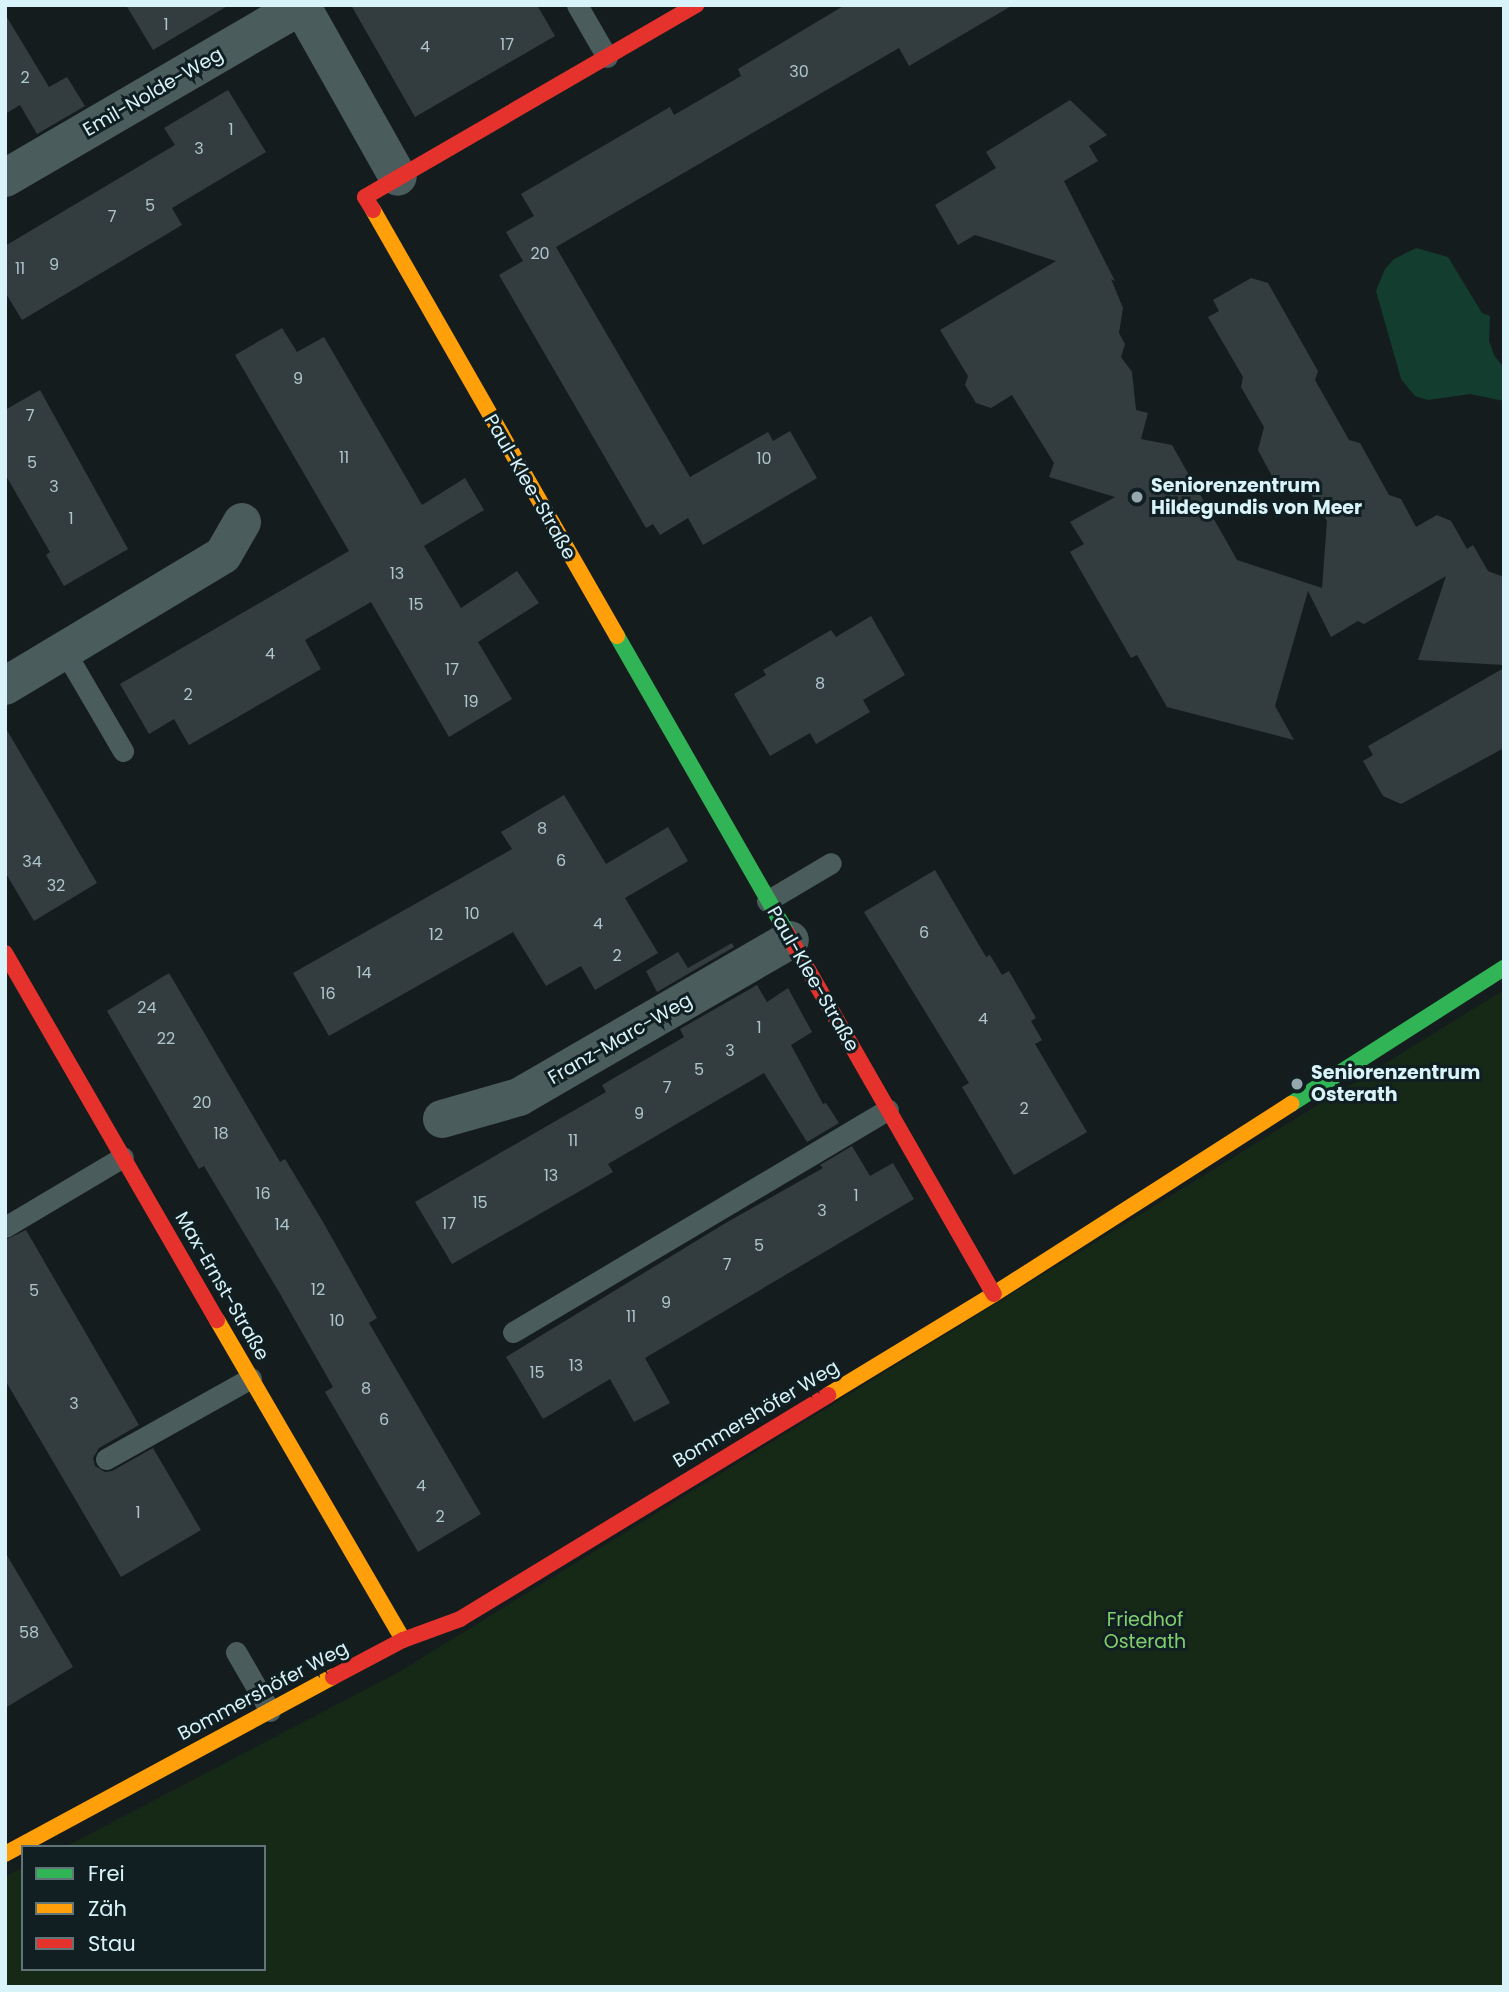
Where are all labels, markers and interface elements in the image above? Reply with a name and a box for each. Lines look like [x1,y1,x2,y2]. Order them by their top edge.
house number: 1 [163,15,169,35]
house number: 17 [500,35,514,55]
house number: 4 [420,37,430,57]
street label: Emil-Nolde-Weg [79,43,227,141]
house number: 30 [789,62,809,82]
house number: 2 [20,68,30,88]
house number: 1 [228,120,234,140]
house number: 3 [194,139,204,159]
house number: 5 [145,196,155,216]
house number: 7 [108,207,116,227]
house number: 20 [530,244,550,264]
house number: 9 [49,255,59,275]
house number: 11 [15,259,25,279]
house number: 9 [293,369,303,389]
house number: 7 [26,406,34,426]
street label: Paul-Klee-Straße [479,410,581,564]
house number: 11 [339,448,349,468]
house number: 10 [756,449,772,469]
house number: 5 [27,453,37,473]
place label: Seniorenzentrum Hildegundis von Meer [1151,475,1362,519]
house number: 3 [49,477,59,497]
marker: Seniorenzentrum Hildegundis von Meer [1129,489,1145,505]
house number: 1 [68,509,74,529]
house number: 13 [390,564,404,584]
house number: 15 [408,595,424,615]
house number: 4 [265,644,275,664]
house number: 17 [445,660,459,680]
house number: 8 [815,674,825,694]
house number: 2 [183,685,193,705]
house number: 19 [463,692,479,712]
house number: 8 [537,819,547,839]
house number: 6 [556,851,566,871]
house number: 34 [22,852,42,872]
house number: 32 [47,876,65,896]
street label: Paul-Klee-Straße [762,902,864,1056]
house number: 10 [464,904,480,924]
house number: 4 [593,914,603,934]
house number: 6 [919,923,929,943]
house number: 12 [429,925,443,945]
house number: 2 [612,946,622,966]
house number: 14 [356,963,372,983]
house number: 16 [320,984,336,1004]
street label: Franz-Marc-Weg [544,989,696,1089]
house number: 24 [137,998,157,1018]
house number: 4 [978,1009,988,1029]
house number: 1 [756,1018,762,1038]
house number: 22 [157,1029,175,1049]
house number: 3 [725,1041,735,1061]
house number: 5 [694,1060,704,1080]
place label: Seniorenzentrum Osterath [1311,1062,1480,1106]
marker: Seniorenzentrum Osterath [1289,1076,1305,1092]
house number: 7 [663,1078,671,1098]
house number: 20 [192,1093,212,1113]
house number: 2 [1019,1099,1029,1119]
house number: 9 [634,1104,644,1124]
house number: 18 [213,1124,229,1144]
house number: 11 [568,1131,578,1151]
house number: 13 [544,1166,558,1186]
house number: 16 [255,1184,271,1204]
house number: 1 [853,1186,859,1206]
house number: 15 [472,1193,488,1213]
house number: 3 [817,1201,827,1221]
street label: Max-Ernst-Straße [170,1208,274,1364]
house number: 17 [442,1214,456,1234]
house number: 14 [274,1215,290,1235]
house number: 5 [754,1236,764,1256]
house number: 7 [723,1255,731,1275]
house number: 12 [311,1280,325,1300]
house number: 5 [29,1281,39,1301]
house number: 9 [661,1293,671,1313]
house number: 11 [626,1307,636,1327]
house number: 10 [329,1311,345,1331]
street label: Bommershöfer Weg [669,1355,843,1473]
house number: 13 [569,1356,583,1376]
house number: 15 [529,1363,545,1383]
house number: 8 [361,1379,371,1399]
house number: 3 [69,1394,79,1414]
house number: 6 [379,1410,389,1430]
house number: 4 [416,1476,426,1496]
house number: 1 [135,1503,141,1523]
house number: 2 [435,1507,445,1527]
park label: Friedhof Osterath [1104,1609,1186,1653]
house number: 58 [19,1623,39,1643]
street label: Bommershöfer Weg [174,1636,352,1746]
legend [21,1845,266,1971]
text: Frei [88,1859,125,1888]
text: Zäh [88,1894,127,1923]
text: Stau [88,1929,136,1958]

